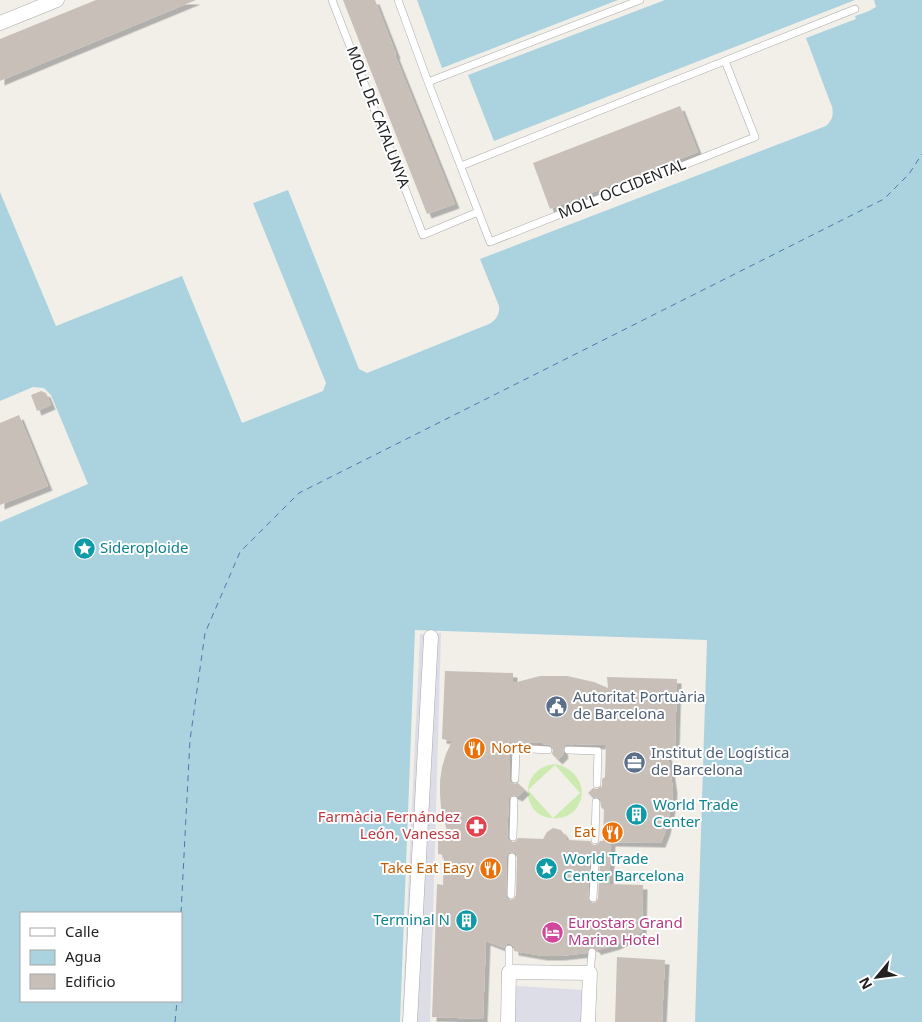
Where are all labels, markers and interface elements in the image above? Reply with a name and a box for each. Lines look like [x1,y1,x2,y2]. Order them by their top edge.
street label: MOLL DE CATALUNYA [343,43,415,191]
street label: MOLL OCCIDENTAL [555,153,688,223]
place icon: Sideroploide [72,536,96,560]
place label: Sideroploide [100,537,189,557]
place label: Autoritat Portuària de Barcelona [573,686,705,723]
public building icon: Autoritat Portuària de Barcelona [545,694,569,718]
restaurant icon: Norte [463,736,487,760]
place label: Norte [491,737,532,757]
place label: Institut de Logística de Barcelona [651,742,790,779]
office icon: Institut de Logística de Barcelona [623,750,647,774]
place label: World Trade Center [653,794,739,831]
building icon: World Trade Center [625,802,649,826]
place label: Farmàcia Fernández León, Vanessa [318,806,460,843]
pharmacy icon: Farmàcia Fernández León, Vanessa [464,814,488,838]
restaurant icon: Eat [600,820,624,844]
place label: Eat [574,821,597,841]
place label: World Trade Center Barcelona [563,848,685,885]
restaurant icon: Take Eat Easy [478,856,502,880]
place icon: World Trade Center Barcelona [535,856,559,880]
place label: Take Eat Easy [380,857,474,877]
building icon: Terminal N [454,908,478,932]
place label: Terminal N [373,909,450,929]
legend [20,912,182,1002]
place label: Eurostars Grand Marina Hotel [568,912,683,949]
hotel icon: Eurostars Grand Marina Hotel [540,920,564,944]
text: Calle [65,921,99,941]
text: Agua [65,946,102,966]
north arrow [852,952,902,1002]
text: Edificio [65,971,116,991]
text: N [854,974,876,993]

